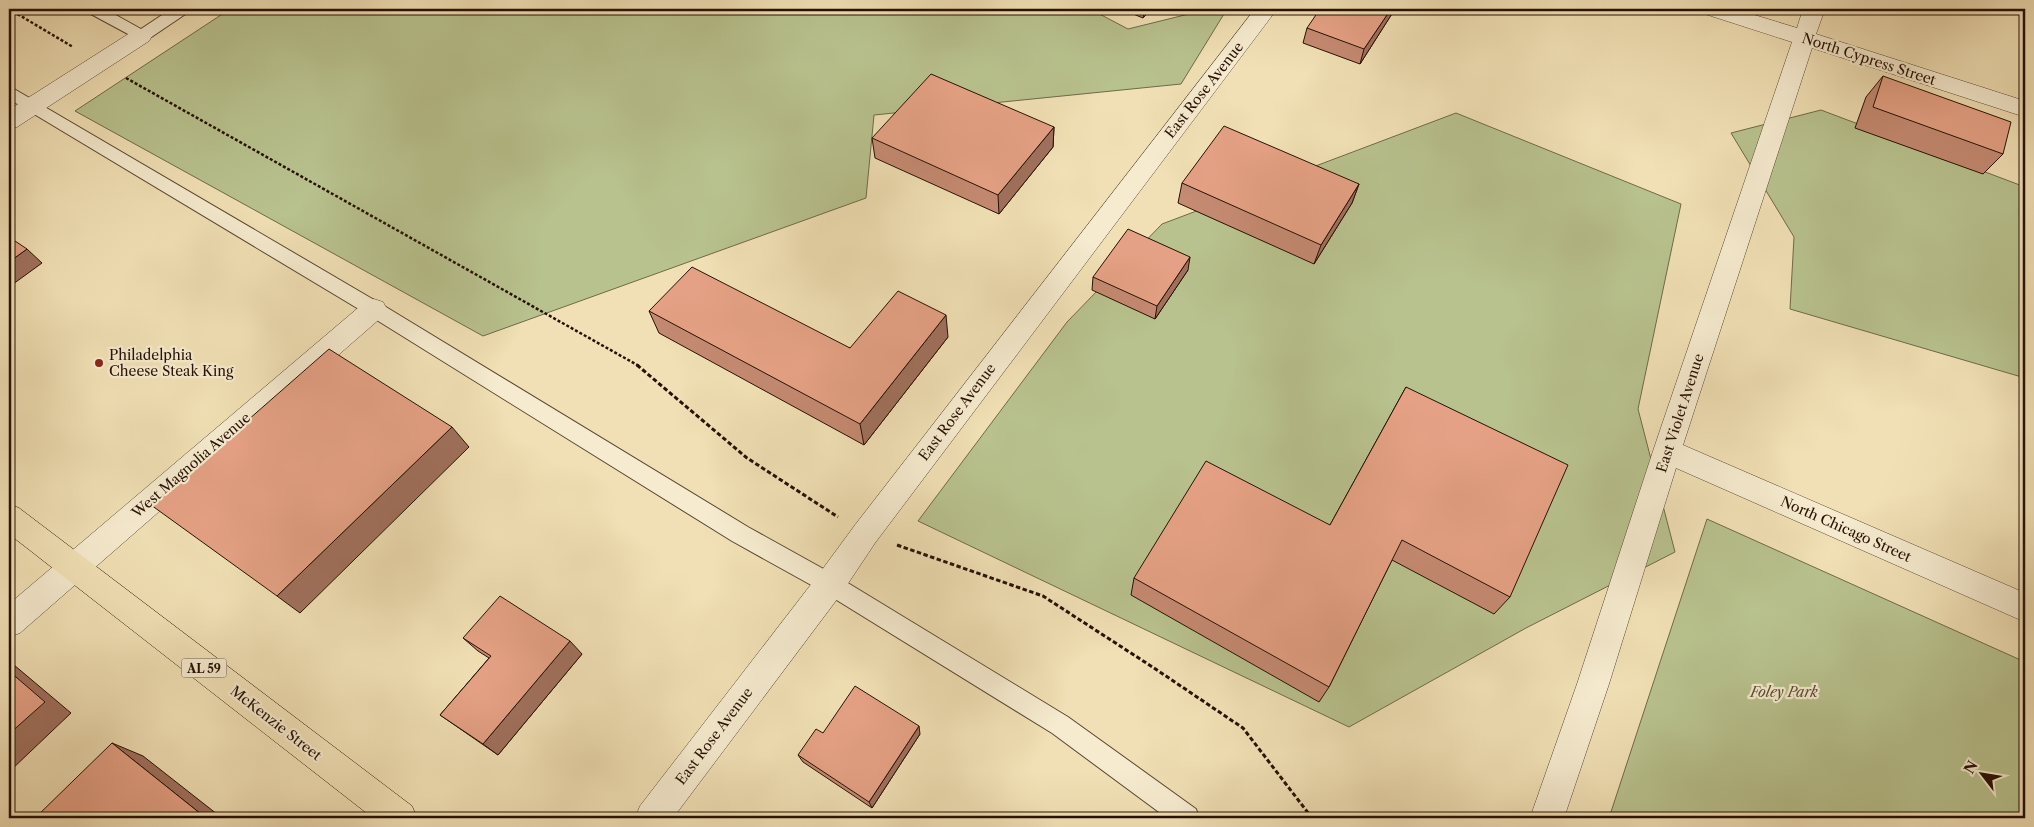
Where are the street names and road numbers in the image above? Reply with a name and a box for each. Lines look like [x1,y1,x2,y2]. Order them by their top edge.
street label: North Cypress Street [1800,29,1938,89]
street label: East Rose Avenue [1161,38,1247,142]
street label: East Violet Avenue [1652,351,1708,475]
street label: East Rose Avenue [915,360,1000,464]
street label: West Magnolia Avenue [127,408,254,522]
street label: North Chicago Street [1778,492,1914,566]
road number: AL 59 [182,658,226,678]
street label: McKenzie Street [227,682,325,764]
street label: East Rose Avenue [672,684,757,788]

